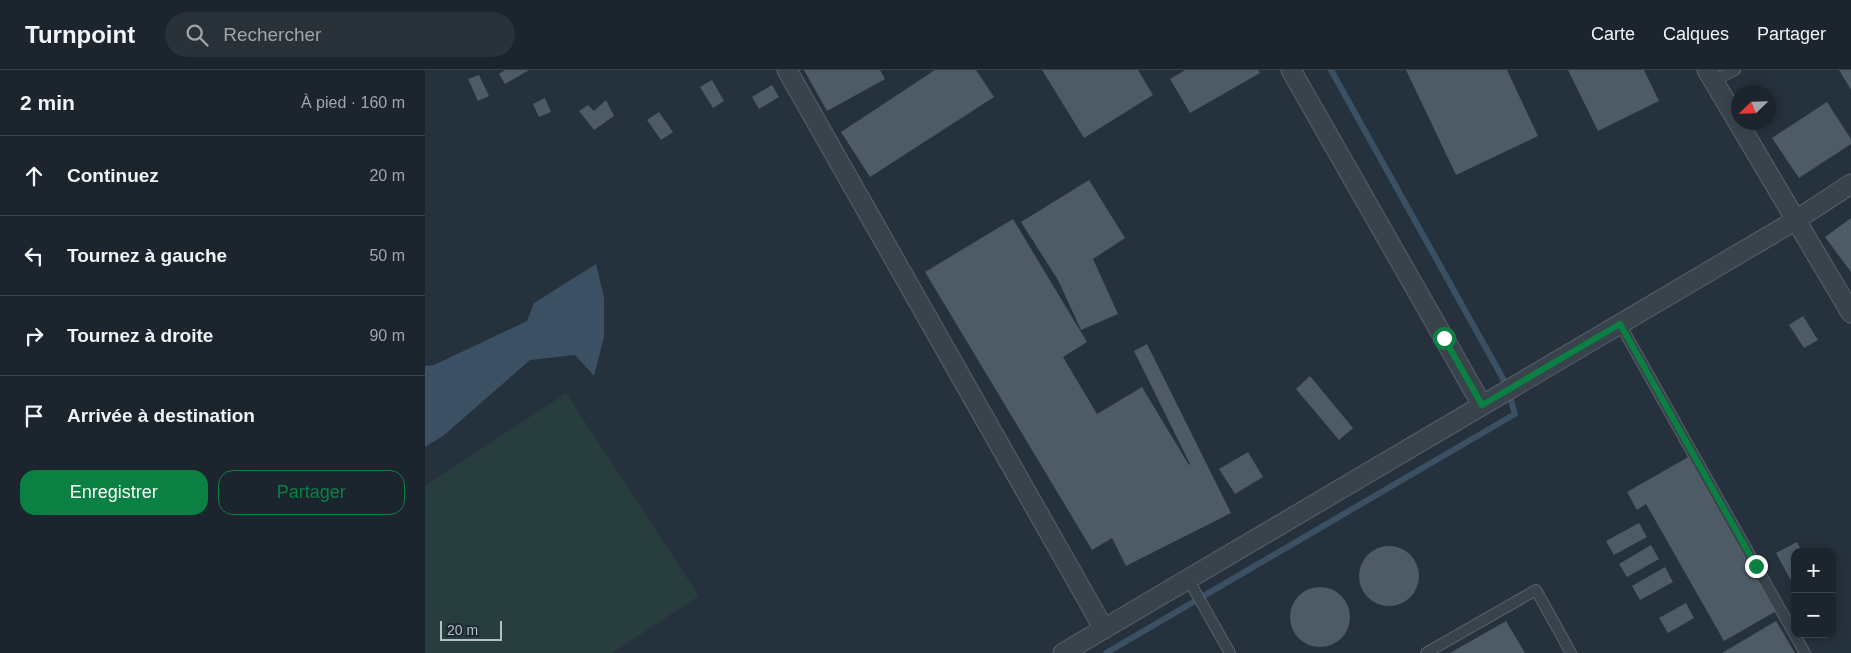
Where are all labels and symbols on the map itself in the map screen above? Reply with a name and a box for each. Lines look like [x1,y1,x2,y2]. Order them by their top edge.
north arrow [1731,85,1776,130]
route start [1433,327,1456,350]
route end [1745,555,1768,578]
scale bar [440,618,503,641]

